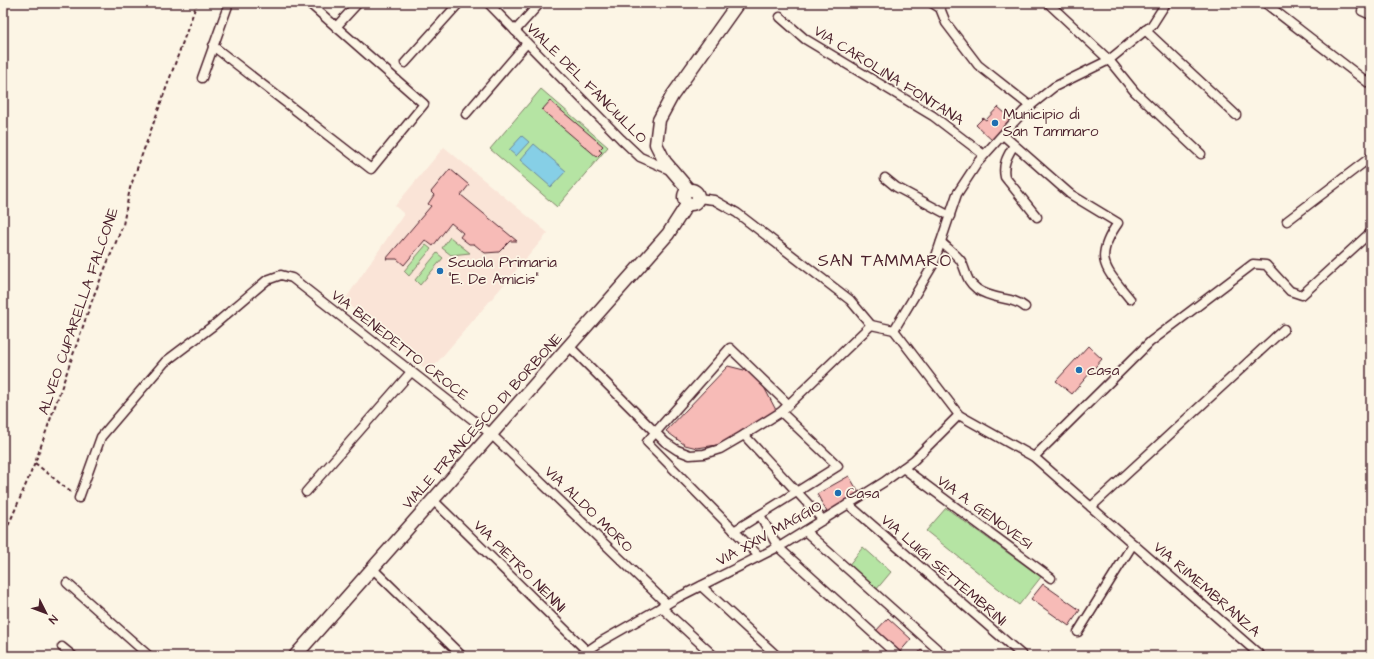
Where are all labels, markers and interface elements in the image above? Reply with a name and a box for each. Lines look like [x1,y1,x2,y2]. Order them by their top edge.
street label: VIALE DEL FANCIULLO [522,18,652,148]
street label: VIA CAROLINA FONTANA [809,20,968,131]
place label: Municipio di San Tammaro [1003,104,1099,142]
marker: Municipio di San Tammaro [990,118,1000,128]
street label: ALVEO CUPARELLA FALCONE [33,205,124,418]
district label: SAN TAMMARO [818,249,952,273]
place label: Scuola Primaria "E. De Amicis" [448,252,557,290]
marker: Scuola Primaria "E. De Amicis" [435,266,445,276]
street label: VIA BENEDETTO CROCE [327,285,473,406]
street label: VIALE FRANCESCO DI BORBONE [397,328,567,514]
place label: casa [1087,360,1120,381]
marker: casa [1074,365,1084,375]
street label: VIA ALDO MORO [540,461,638,557]
street label: VIA A. GENOVESI [932,470,1037,554]
place label: Casa [846,483,880,504]
marker: Casa [833,488,843,498]
street label: VIA XXIV MAGGIO [713,496,826,571]
street label: VIA LUIGI SETTEMBRINI [876,510,1011,631]
street label: VIA PIETRO NENNI [469,515,571,617]
street label: VIA RIMEMBRANZA [1149,537,1265,642]
north arrow [26,593,66,633]
text: N [45,612,61,627]

